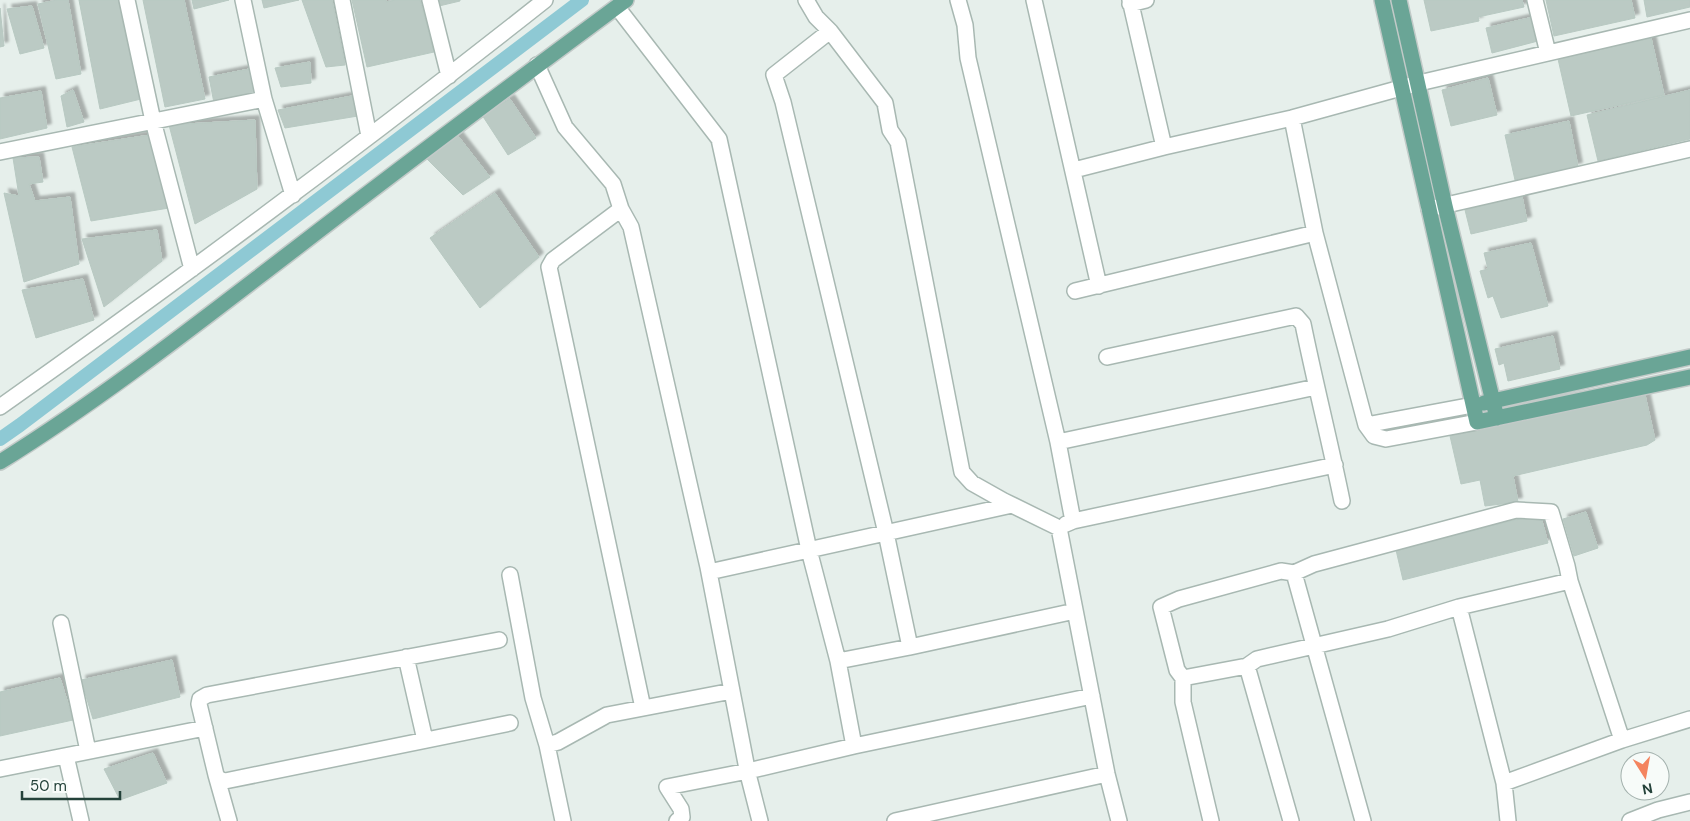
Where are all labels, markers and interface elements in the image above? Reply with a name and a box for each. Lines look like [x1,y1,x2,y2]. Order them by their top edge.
north arrow [1620,751,1670,801]
scale bar [22,768,120,800]
text: 50 m [30,776,67,796]
text: N [1641,779,1654,799]

